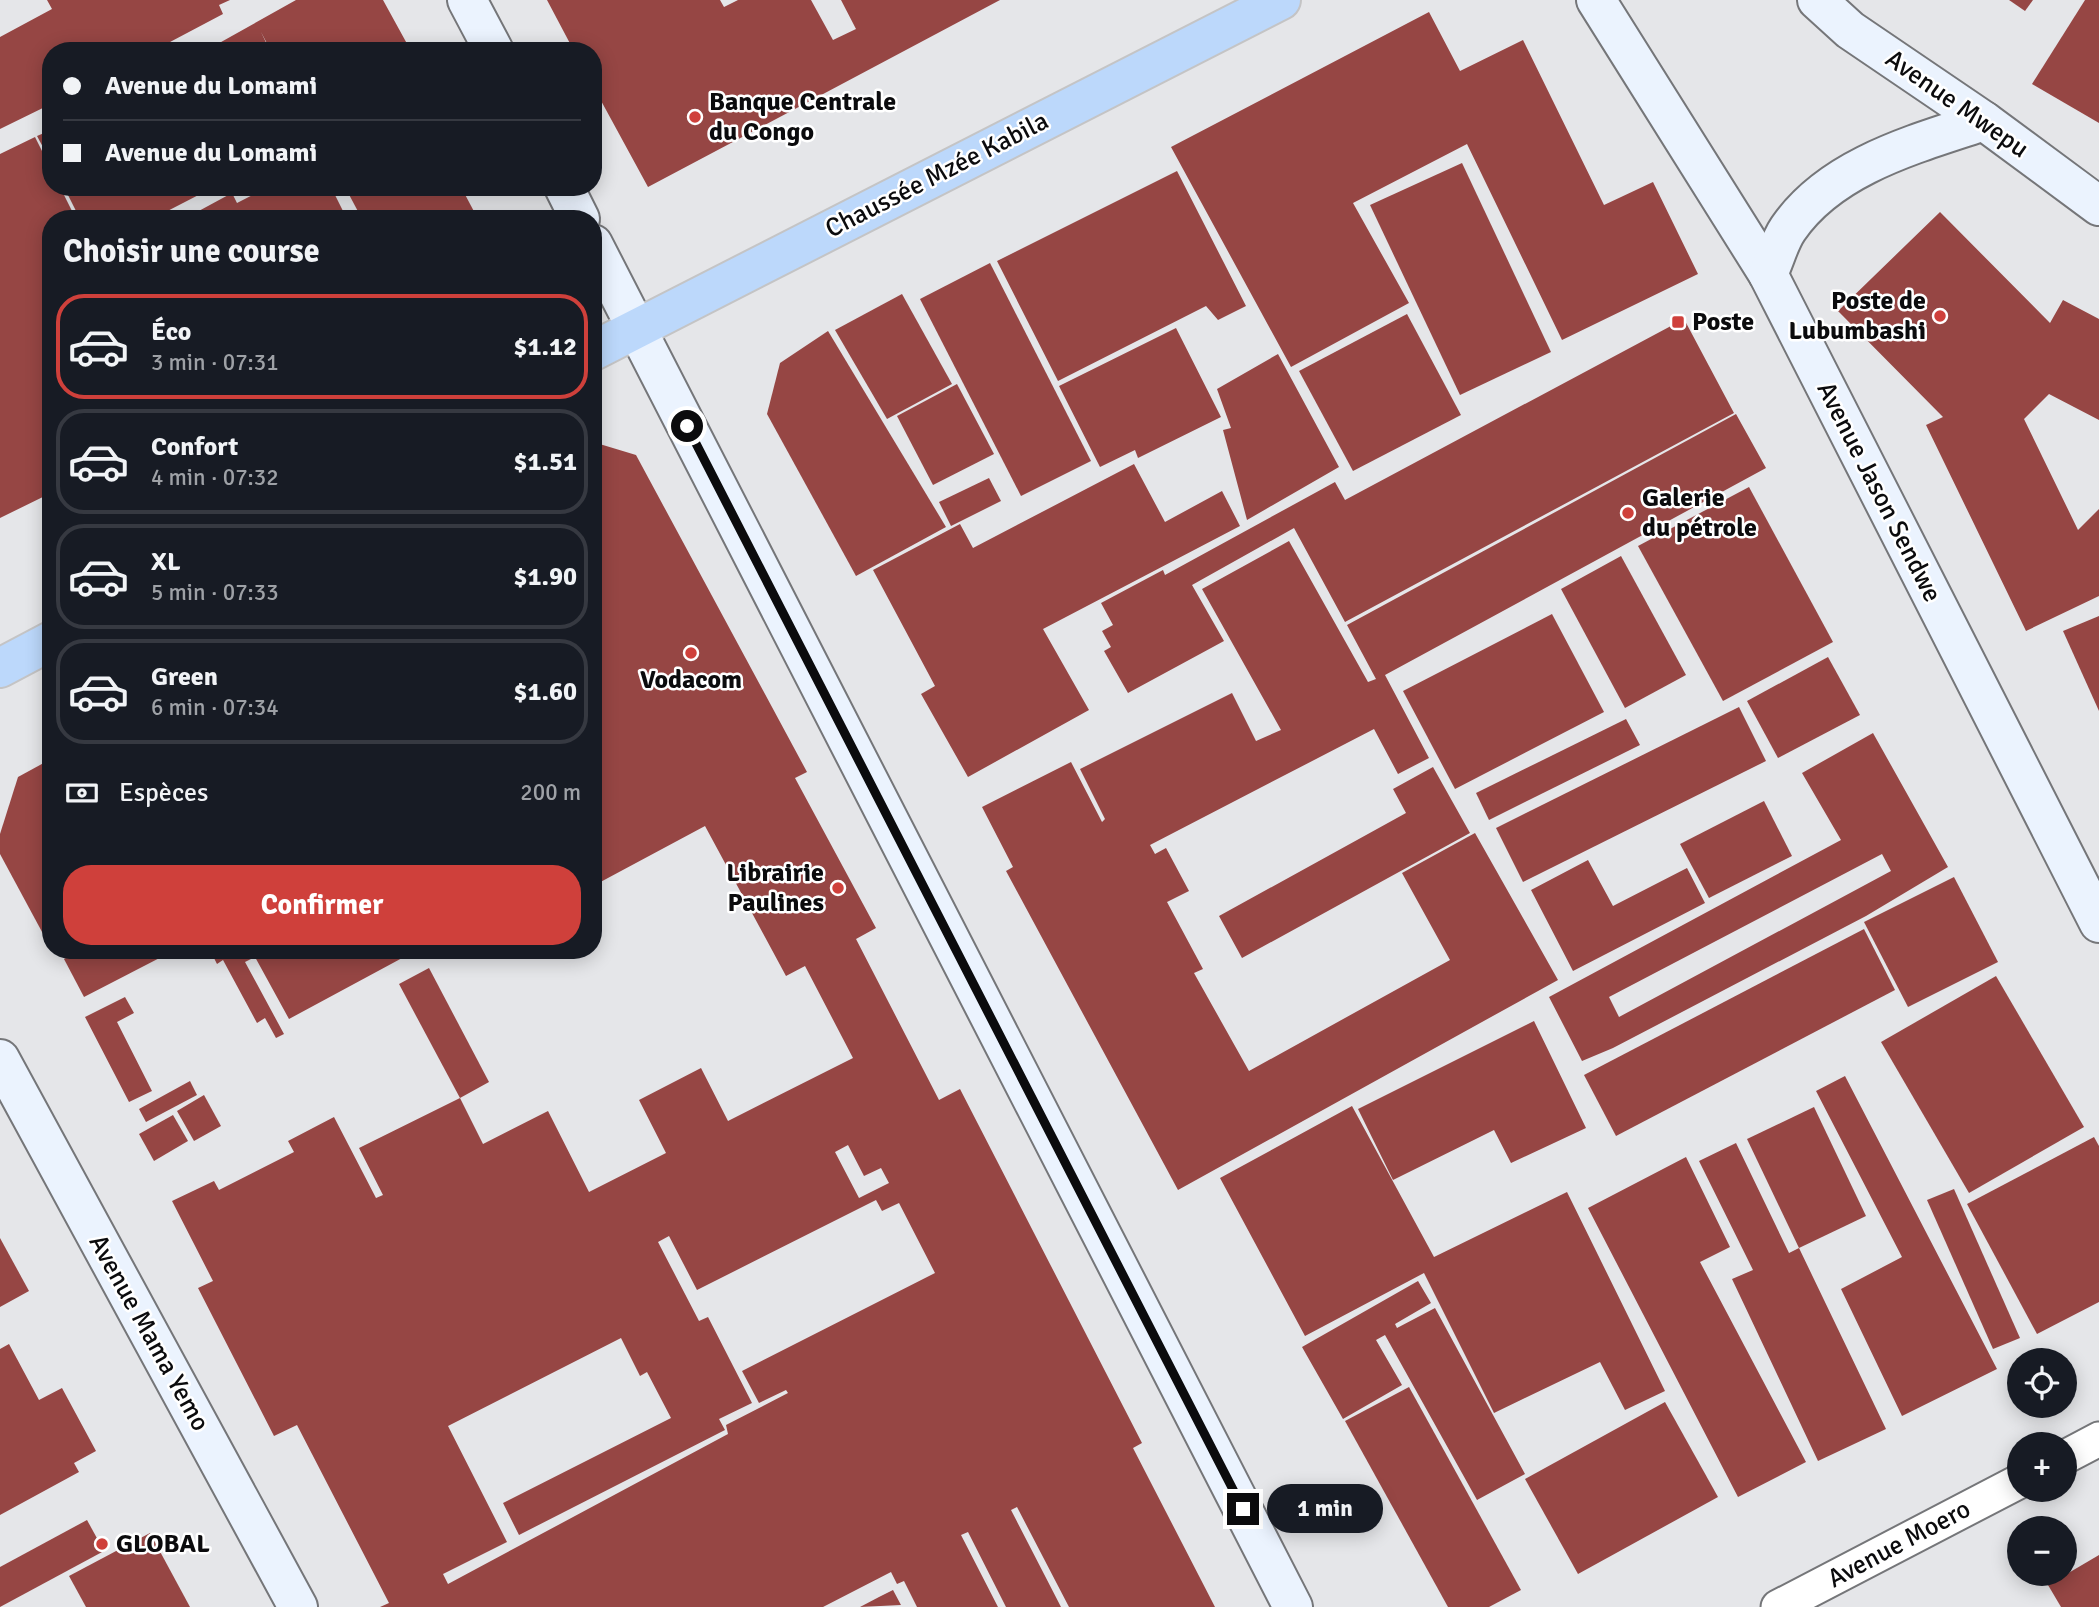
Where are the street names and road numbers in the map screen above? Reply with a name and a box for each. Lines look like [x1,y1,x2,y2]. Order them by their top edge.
street label: Avenue Mwepu [1879,43,2035,165]
street label: Chaussée Mzée Kabila [820,105,1054,245]
street label: Avenue Jason Sendwe [1810,377,1948,607]
street label: Avenue Mama Yemo [82,1229,216,1437]
street label: Avenue Moero [1822,1493,1976,1595]

